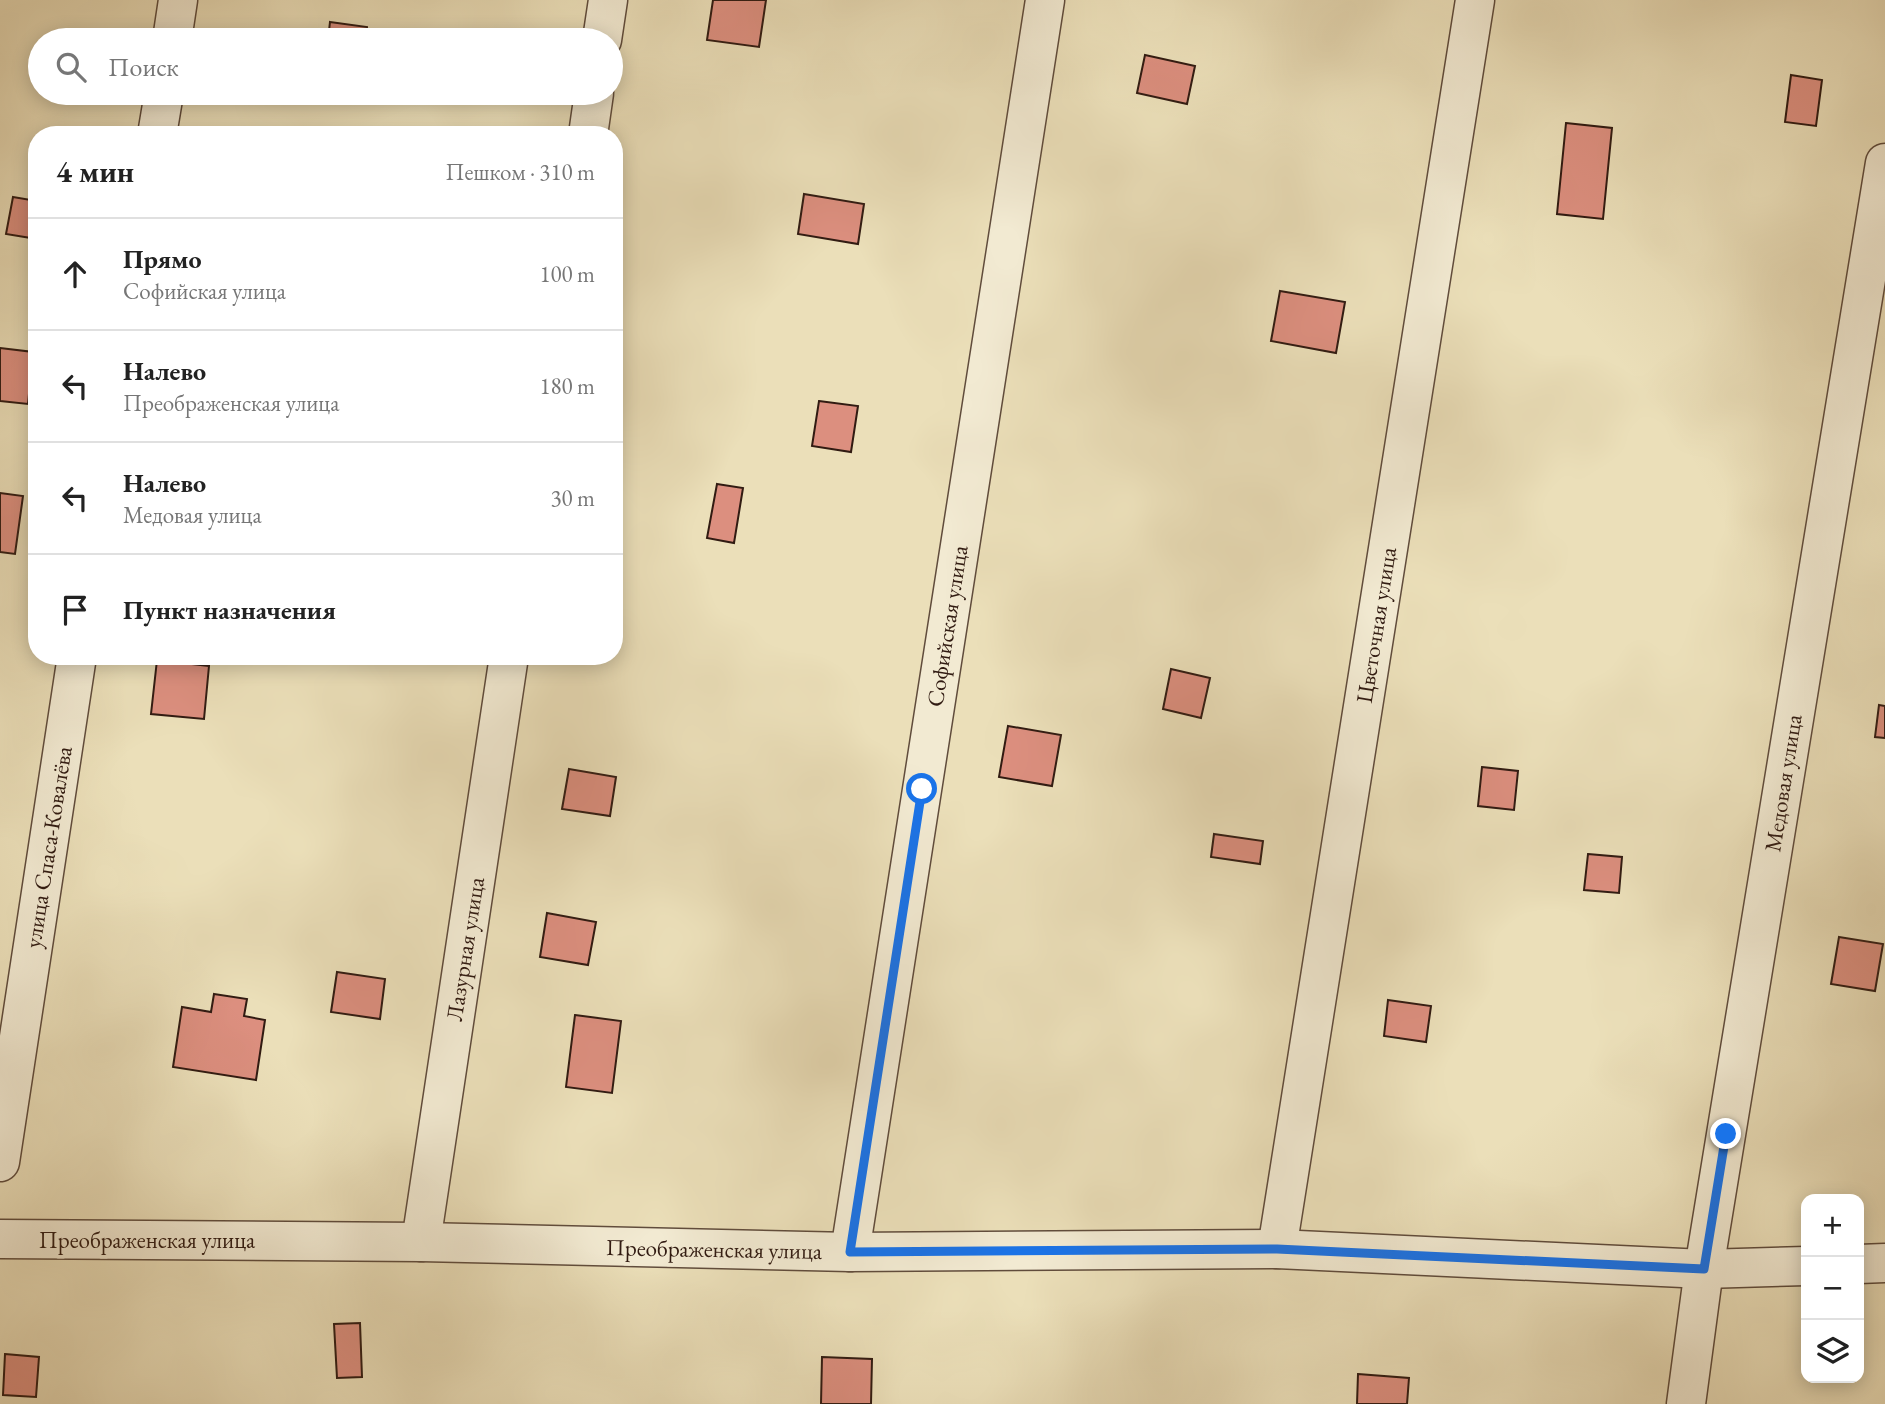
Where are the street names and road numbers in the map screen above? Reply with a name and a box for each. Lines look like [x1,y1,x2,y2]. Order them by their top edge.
street label: Софийская улица [919,542,975,709]
street label: Цветочная улица [1349,544,1403,705]
street label: Медовая улица [1757,711,1809,854]
street label: улица Спаса-Ковалёва [17,743,79,950]
street label: Лазурная улица [439,874,491,1023]
street label: Преображенская улица [39,1225,256,1255]
street label: Преображенская улица [606,1232,823,1266]

